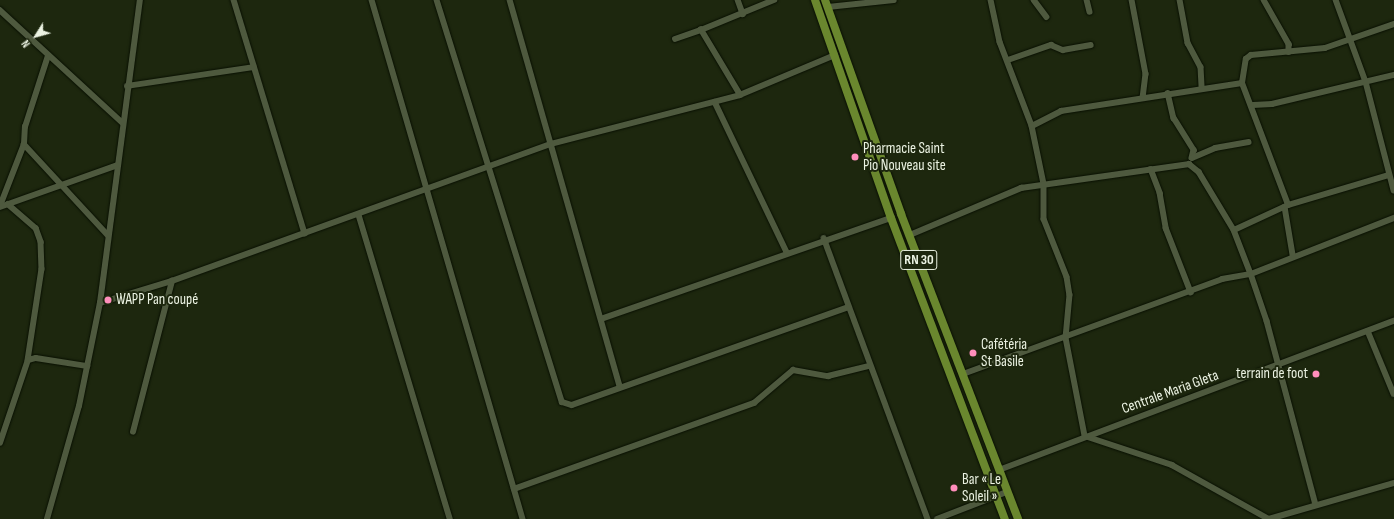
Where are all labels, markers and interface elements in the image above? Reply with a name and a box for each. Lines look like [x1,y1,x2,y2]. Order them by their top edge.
north arrow [16,16,56,56]
text: N [19,37,33,50]
place label: Pharmacie Saint Pio Nouveau site [863,139,946,174]
marker: Pharmacie Saint Pio Nouveau site [850,152,860,162]
road number: RN 30 [900,248,938,272]
place label: WAPP Pan coupé [116,291,198,309]
marker: WAPP Pan coupé [103,295,113,305]
place label: Cafétéria St Basile [981,335,1027,370]
marker: Cafétéria St Basile [968,348,978,358]
place label: terrain de foot [1236,365,1308,383]
street label: Centrale Maria Gleta [1119,366,1221,418]
marker: terrain de foot [1311,369,1321,379]
place label: Bar « Le Soleil » [962,470,1001,505]
marker: Bar « Le Soleil » [949,483,959,493]

